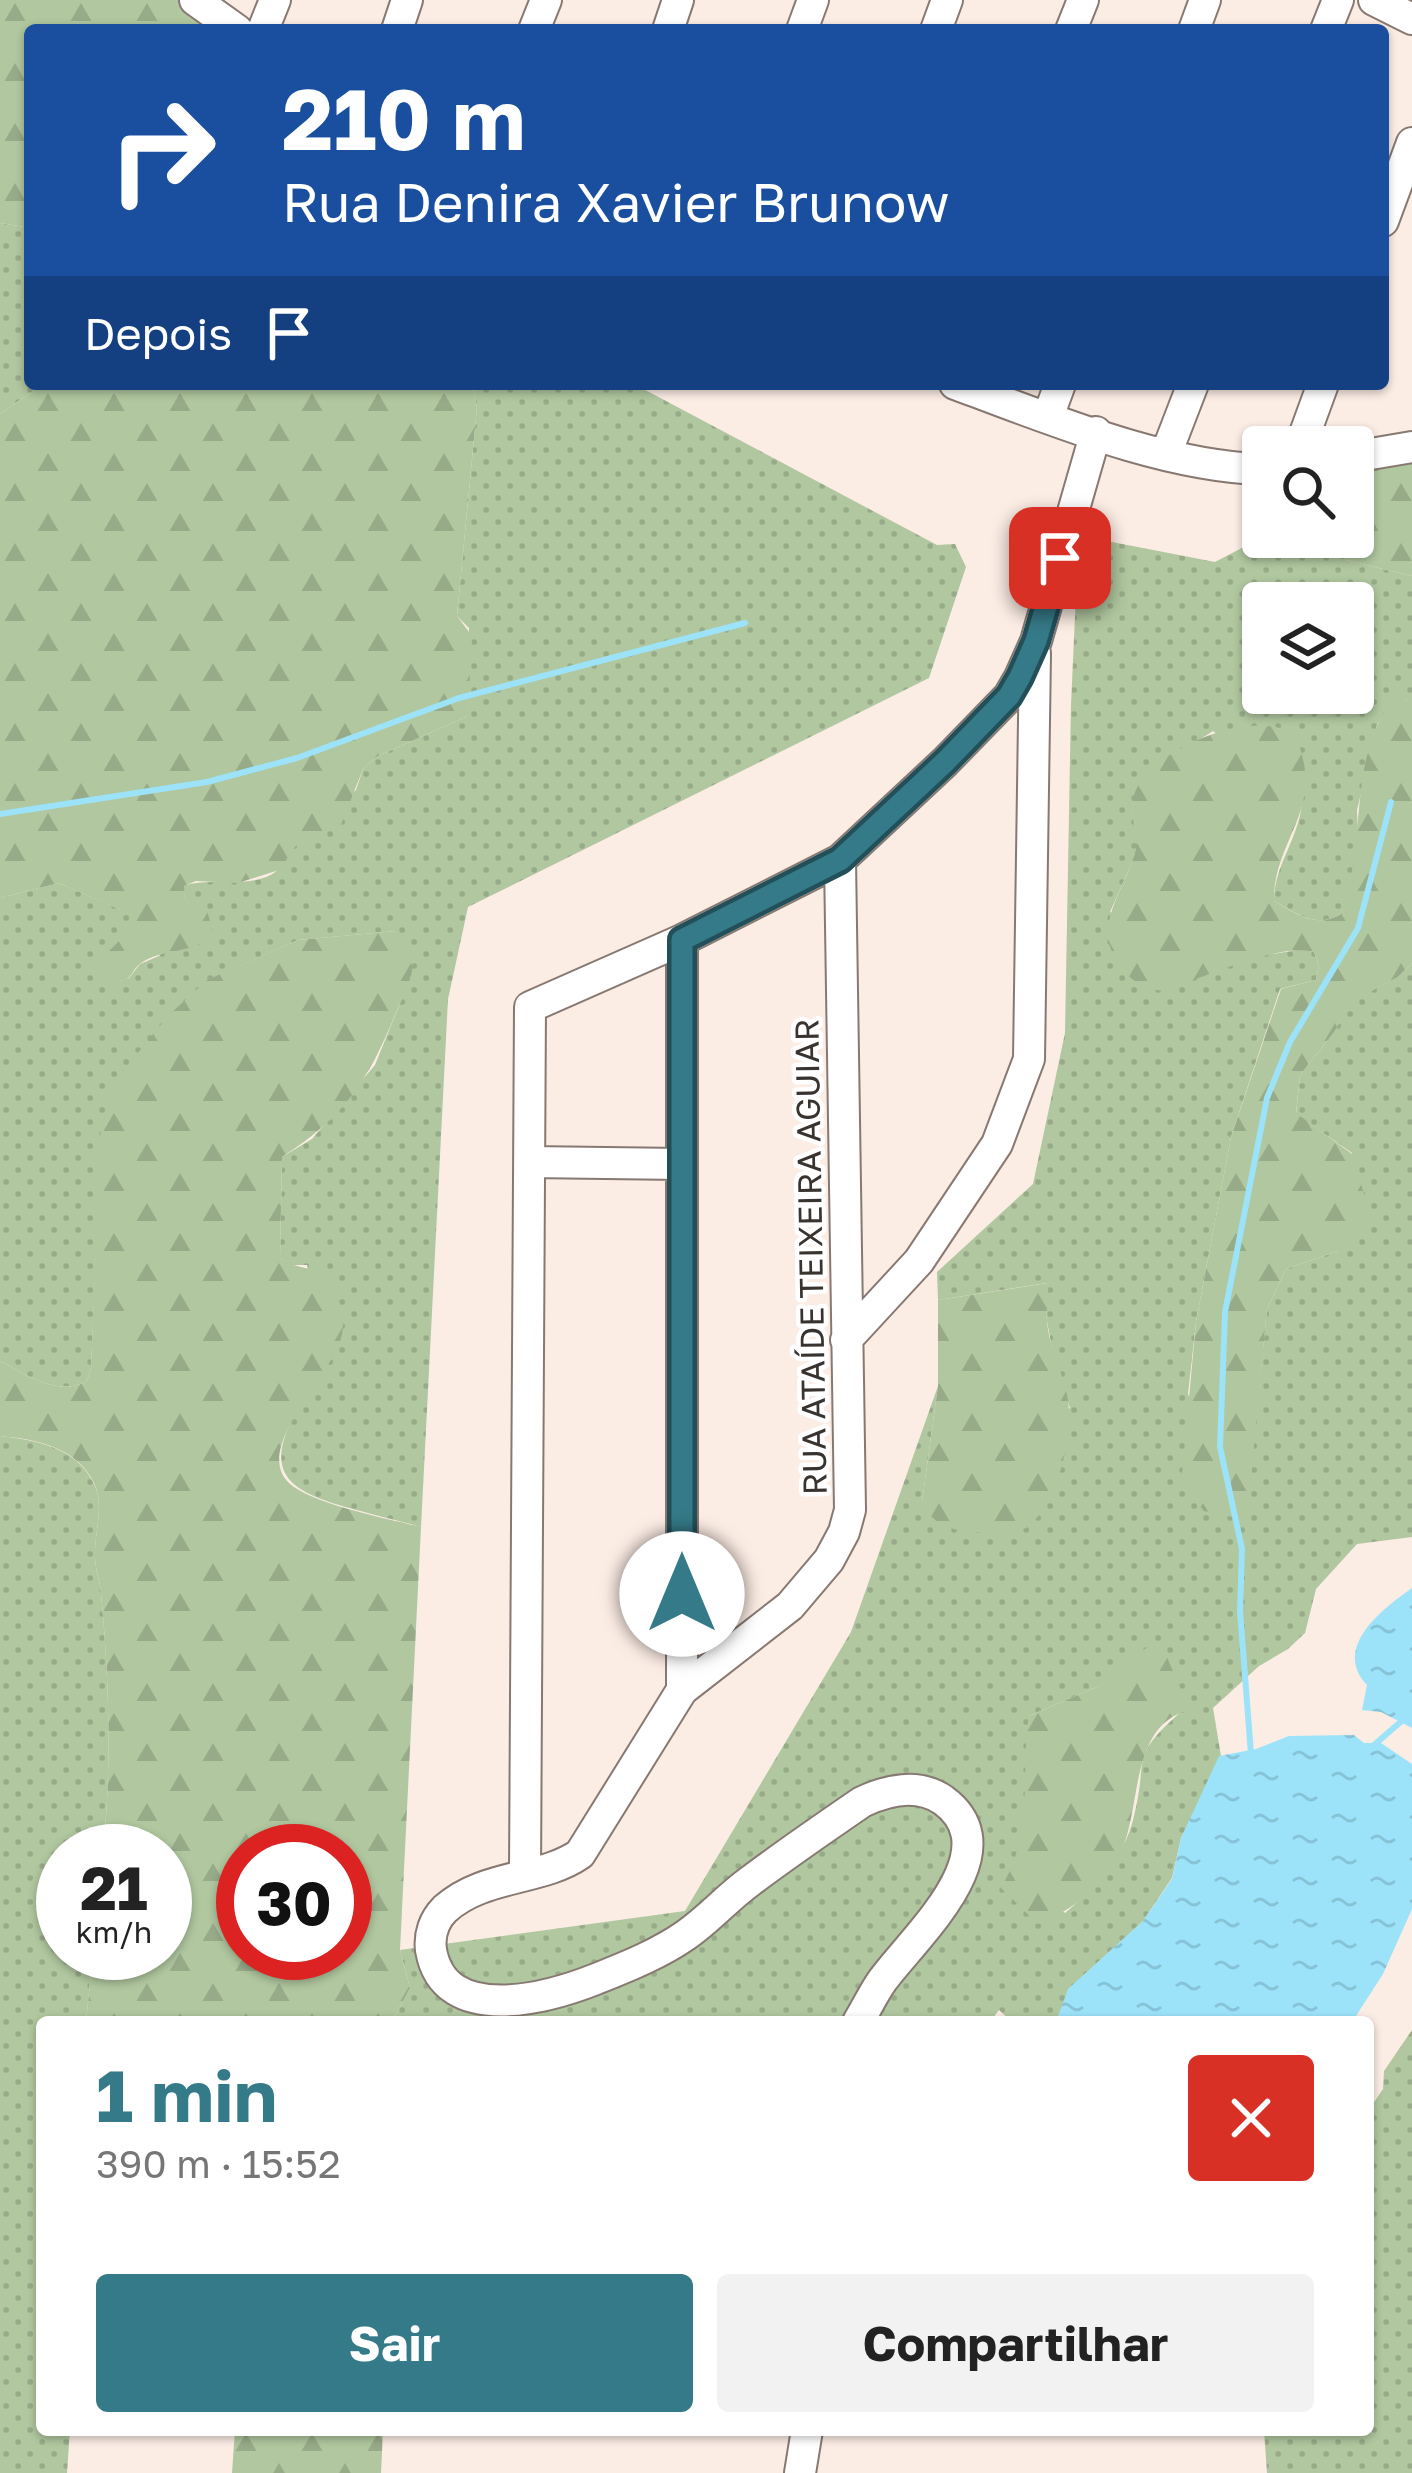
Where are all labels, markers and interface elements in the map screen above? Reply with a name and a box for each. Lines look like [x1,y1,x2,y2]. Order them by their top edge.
text: 210 m [282,68,526,168]
icon: right [84,72,240,228]
text: Rua Denira Xavier Brunow [282,169,950,234]
icon: arrive [256,300,322,366]
text: Depois [84,306,232,360]
map controls [1242,426,1374,714]
button: search [1242,426,1374,558]
pin [1009,507,1111,609]
icon: arrive [1027,525,1093,591]
button: layers [1242,582,1374,714]
street label: RUA ATAÍDE TEIXEIRA AGUIAR [786,1018,834,1496]
position arrow [619,1531,745,1657]
speed limit sign: 30 [216,1824,372,1980]
text: 21 [80,1851,148,1923]
text: km/h [76,1914,152,1950]
text: 1 min [96,2051,277,2138]
button: close [1188,2055,1314,2181]
text: 390 m · 15:52 [96,2140,341,2187]
button: Sair [96,2274,693,2412]
button: Compartilhar [717,2274,1314,2412]

